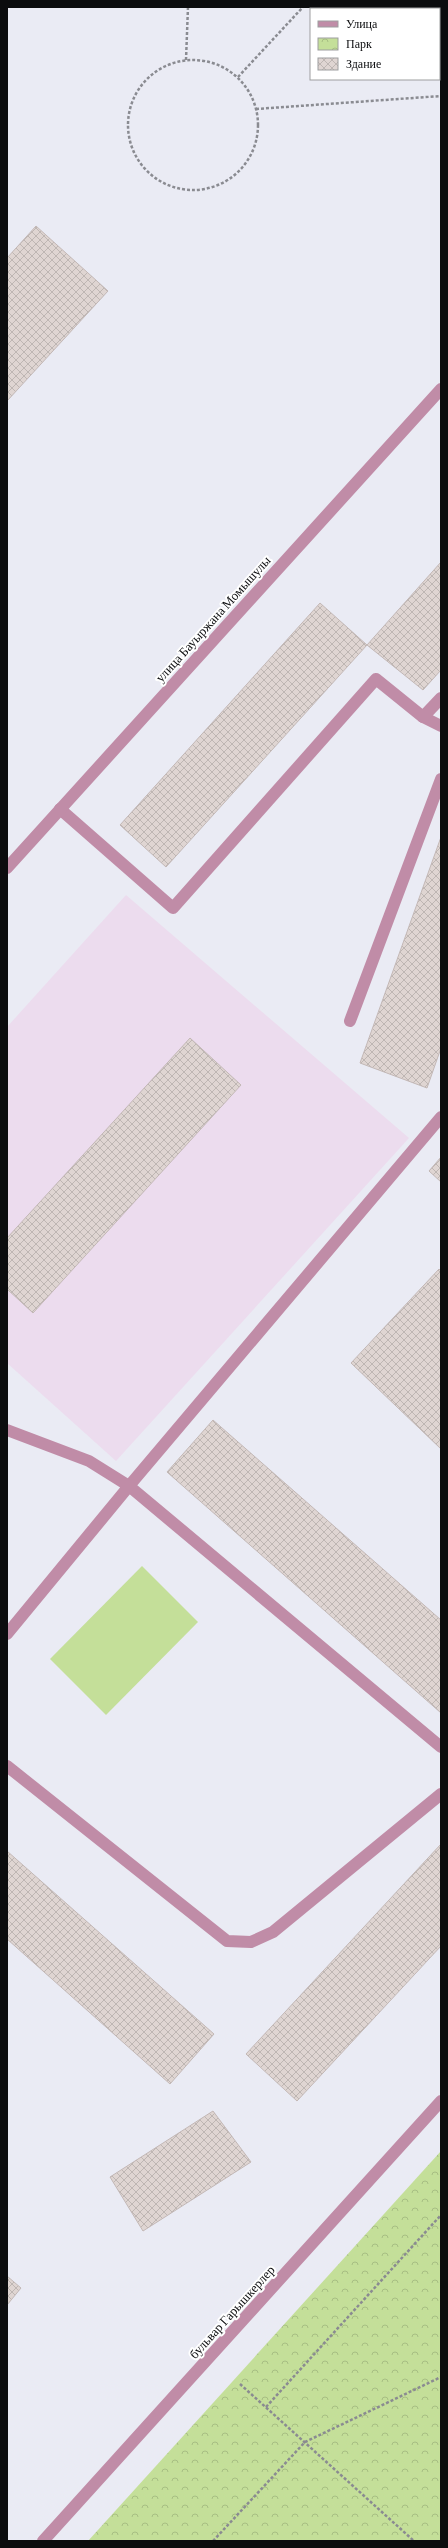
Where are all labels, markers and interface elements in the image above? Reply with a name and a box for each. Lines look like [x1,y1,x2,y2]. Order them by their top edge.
legend [310,8,440,80]
text: Улица [346,17,378,31]
text: Парк [346,37,372,51]
text: Здание [346,57,381,71]
street label: улица Бауыржана Момышулы [152,553,274,685]
street label: бульвар Гарышкерлер [186,2262,278,2362]

